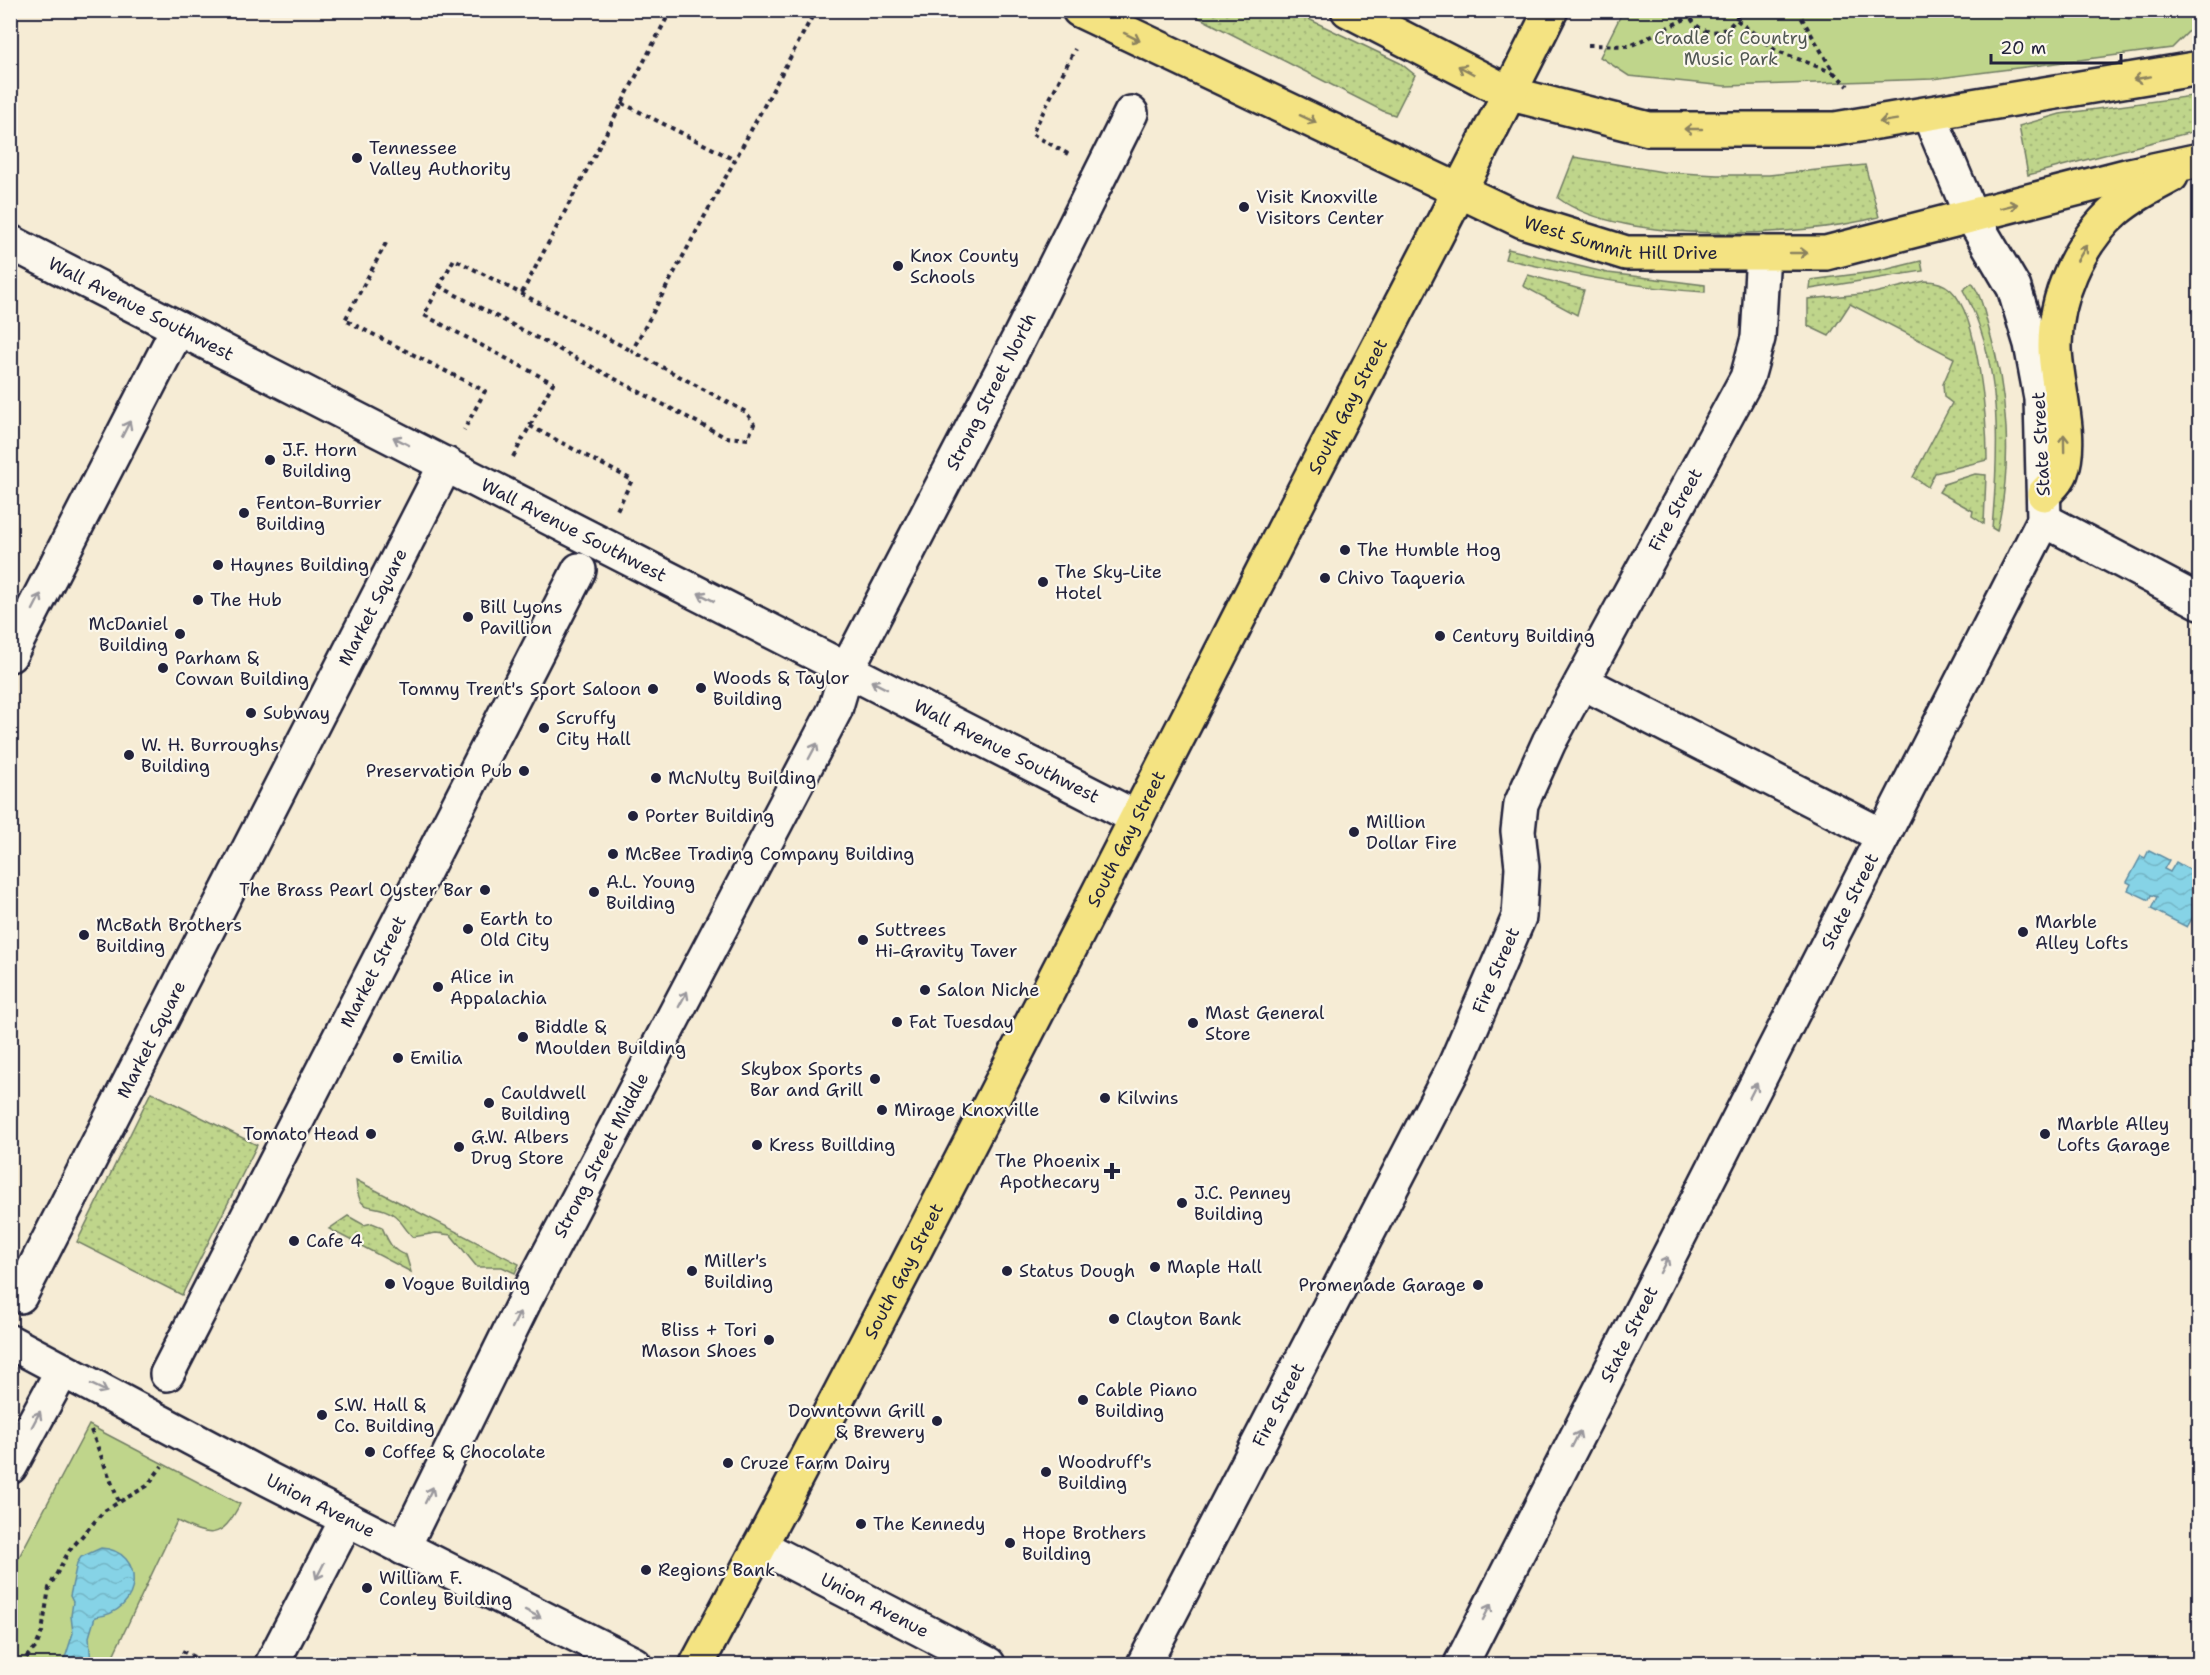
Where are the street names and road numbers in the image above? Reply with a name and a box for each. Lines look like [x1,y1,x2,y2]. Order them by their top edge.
street label: West Summit Hill Drive [1521,210,1718,265]
street label: Wall Avenue Southwest [44,251,238,366]
street label: Strong Street North [940,309,1042,475]
street label: South Gay Street [1302,334,1393,478]
street label: State Street [2026,391,2056,497]
street label: Fire Street [1643,464,1708,556]
street label: Wall Avenue Southwest [477,473,671,588]
street label: Market Square [333,544,413,670]
street label: Wall Avenue Southwest [909,694,1103,809]
street label: South Gay Street [1081,767,1171,911]
street label: State Street [1815,849,1884,954]
street label: Market Street [334,912,412,1032]
street label: Fire Street [1467,924,1525,1017]
street label: Market Square [111,977,191,1102]
street label: Strong Street Middle [548,1068,654,1242]
street label: South Gay Street [859,1199,949,1343]
street label: State Street [1594,1282,1664,1387]
street label: Fire Street [1247,1359,1310,1451]
street label: Union Avenue [262,1468,379,1543]
street label: Union Avenue [816,1567,933,1643]

